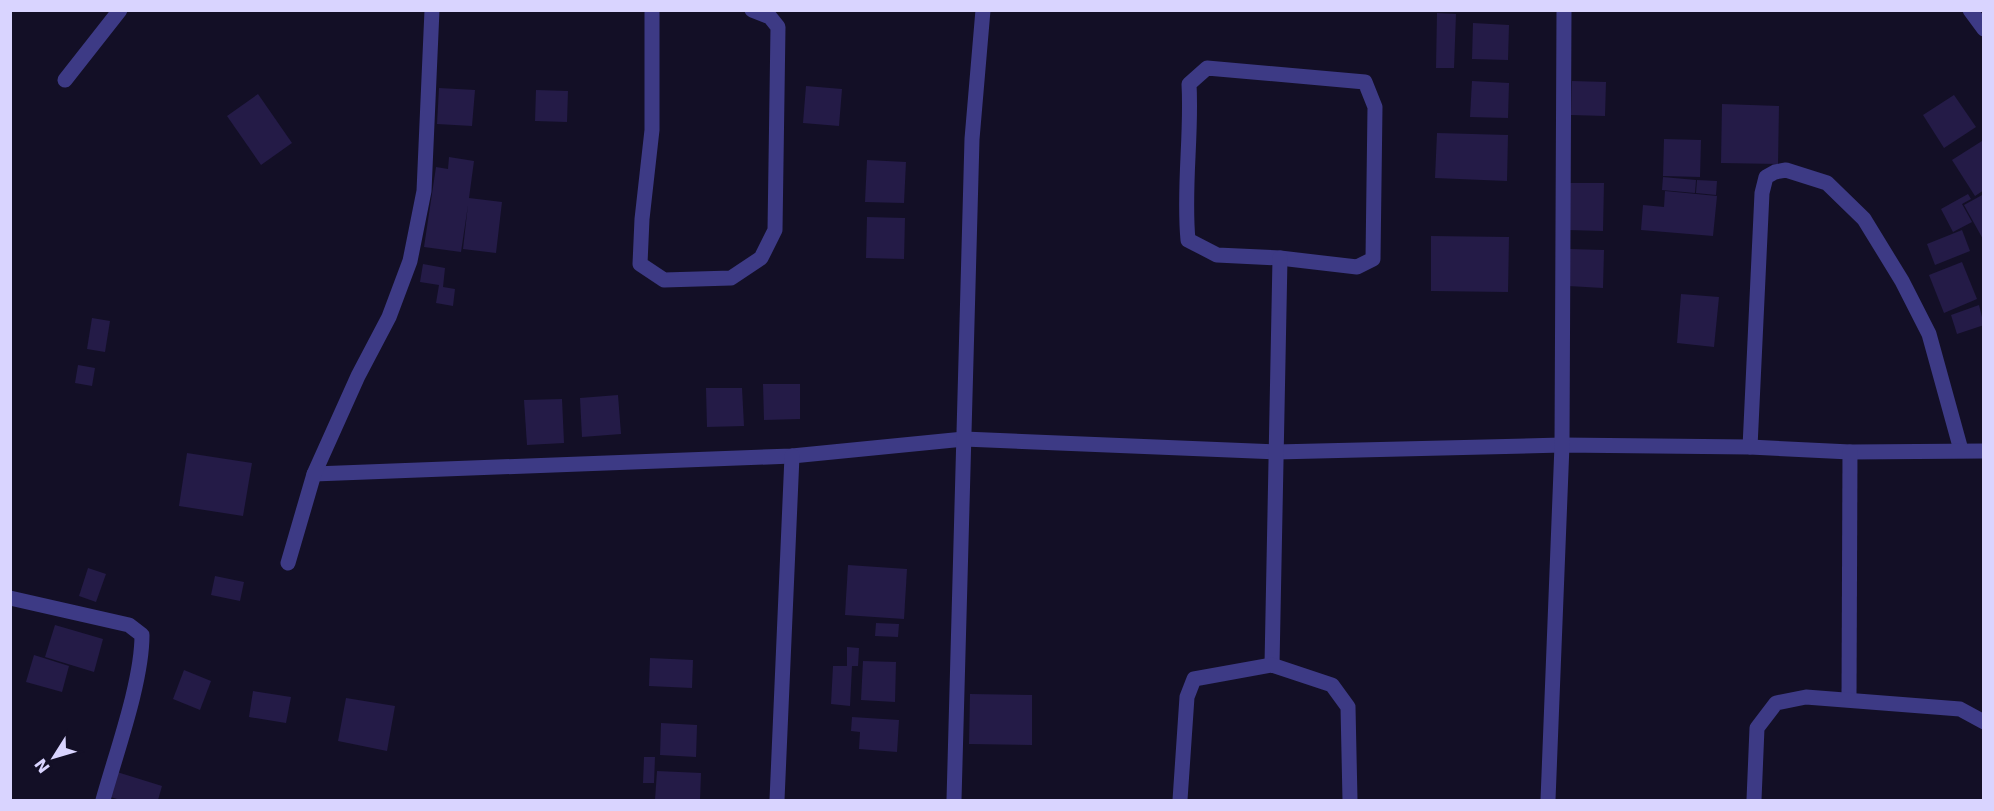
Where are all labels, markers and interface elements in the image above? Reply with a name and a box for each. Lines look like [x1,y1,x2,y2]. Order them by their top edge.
north arrow [24,727,84,787]
text: N [31,755,54,777]

